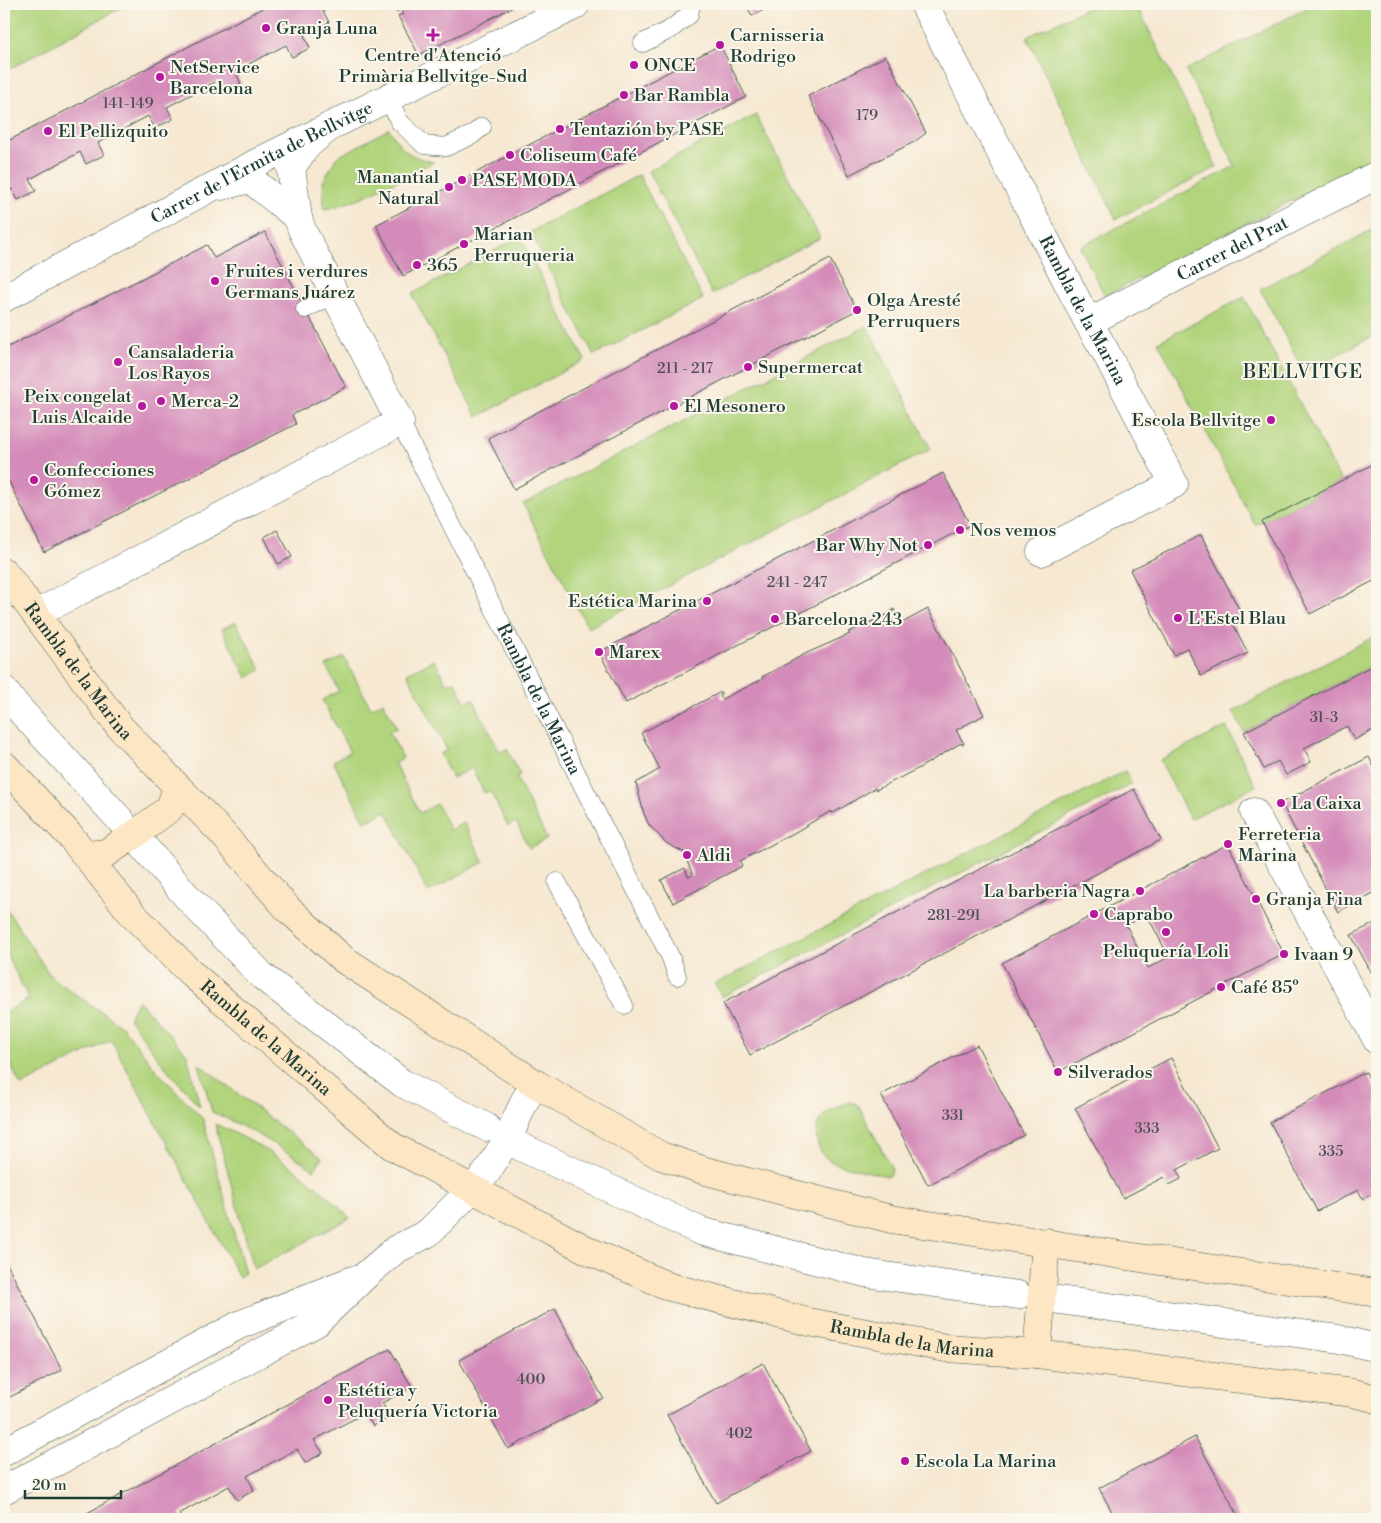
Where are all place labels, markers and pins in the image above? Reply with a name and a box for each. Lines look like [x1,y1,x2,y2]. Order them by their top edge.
place label: Granja Luna [276,17,378,40]
marker: Granja Luna [260,22,272,34]
place label: Carnisseria Rodrigo [730,24,825,68]
marker: Centre d'Atenció Primària Bellvitge-Sud [426,28,440,42]
marker: Carnisseria Rodrigo [714,39,726,51]
place label: Centre d'Atenció Primària Bellvitge-Sud [339,44,528,88]
place label: ONCE [644,54,696,77]
place label: NetService Barcelona [169,56,260,100]
marker: ONCE [628,59,640,71]
marker: NetService Barcelona [154,71,166,83]
place label: Bar Rambla [633,84,731,107]
marker: Bar Rambla [618,89,630,101]
place label: Tentazión by PASE [570,118,724,141]
place label: El Pellizquito [58,120,168,143]
marker: Tentazión by PASE [554,123,566,135]
marker: El Pellizquito [42,125,54,137]
place label: Coliseum Café [520,144,637,167]
marker: Coliseum Café [504,149,516,161]
place label: Manantial Natural [357,166,440,210]
place label: PASE MODA [472,169,578,192]
marker: PASE MODA [456,174,468,186]
marker: Manantial Natural [443,181,455,193]
place label: Marian Perruqueria [474,223,575,267]
marker: Marian Perruqueria [458,238,470,250]
place label: 365 [427,254,458,277]
marker: 365 [411,259,423,271]
place label: Fruites i verdures Germans Juárez [225,260,368,304]
marker: Fruites i verdures Germans Juárez [209,275,221,287]
place label: Olga Aresté Perruquers [867,289,961,333]
marker: Olga Aresté Perruquers [851,304,863,316]
place label: Cansaladeria Los Rayos [128,341,235,385]
marker: Cansaladeria Los Rayos [112,356,124,368]
place label: Supermercat [758,356,864,379]
marker: Supermercat [742,361,754,373]
place label: Peix congelat Luis Alcaide [24,385,133,429]
place label: Merca-2 [171,390,239,413]
marker: Merca-2 [155,395,167,407]
place label: El Mesonero [684,395,786,418]
marker: Peix congelat Luis Alcaide [136,400,148,412]
marker: El Mesonero [668,400,680,412]
place label: Escola Bellvitge [1132,409,1261,432]
marker: Escola Bellvitge [1265,414,1277,426]
place label: Confecciones Gómez [44,459,155,503]
marker: Confecciones Gómez [28,474,40,486]
place label: Nos vemos [970,519,1057,542]
marker: Nos vemos [954,524,966,536]
place label: Bar Why Not [815,534,919,557]
marker: Bar Why Not [922,539,934,551]
place label: Estética Marina [568,590,698,613]
marker: Estética Marina [701,595,713,607]
place label: L'Estel Blau [1188,607,1287,630]
place label: Barcelona 243 [784,608,903,631]
marker: L'Estel Blau [1172,612,1184,624]
marker: Barcelona 243 [769,613,781,625]
place label: Marex [609,641,661,664]
marker: Marex [593,646,605,658]
place label: La Caixa [1291,792,1363,815]
marker: La Caixa [1275,797,1287,809]
place label: Ferreteria Marina [1238,823,1322,867]
marker: Ferreteria Marina [1222,838,1234,850]
place label: Aldi [696,844,731,867]
marker: Aldi [681,849,693,861]
place label: La barberia Nagra [983,880,1131,903]
marker: La barberia Nagra [1134,885,1146,897]
place label: Granja Fina [1266,888,1364,911]
marker: Granja Fina [1250,893,1262,905]
place label: Caprabo [1104,903,1173,926]
marker: Caprabo [1088,908,1100,920]
marker: Peluquería Loli [1160,926,1172,938]
place label: Peluquería Loli [1103,940,1229,963]
place label: Ivaan 9 [1294,943,1353,966]
marker: Ivaan 9 [1278,948,1290,960]
place label: Café 85º [1231,976,1298,999]
marker: Café 85º [1215,981,1227,993]
place label: Silverados [1068,1061,1153,1084]
marker: Silverados [1052,1066,1064,1078]
place label: Estética y Peluquería Victoria [338,1379,498,1423]
marker: Estética y Peluquería Victoria [322,1394,334,1406]
place label: Escola La Marina [915,1450,1057,1473]
marker: Escola La Marina [899,1455,911,1467]

